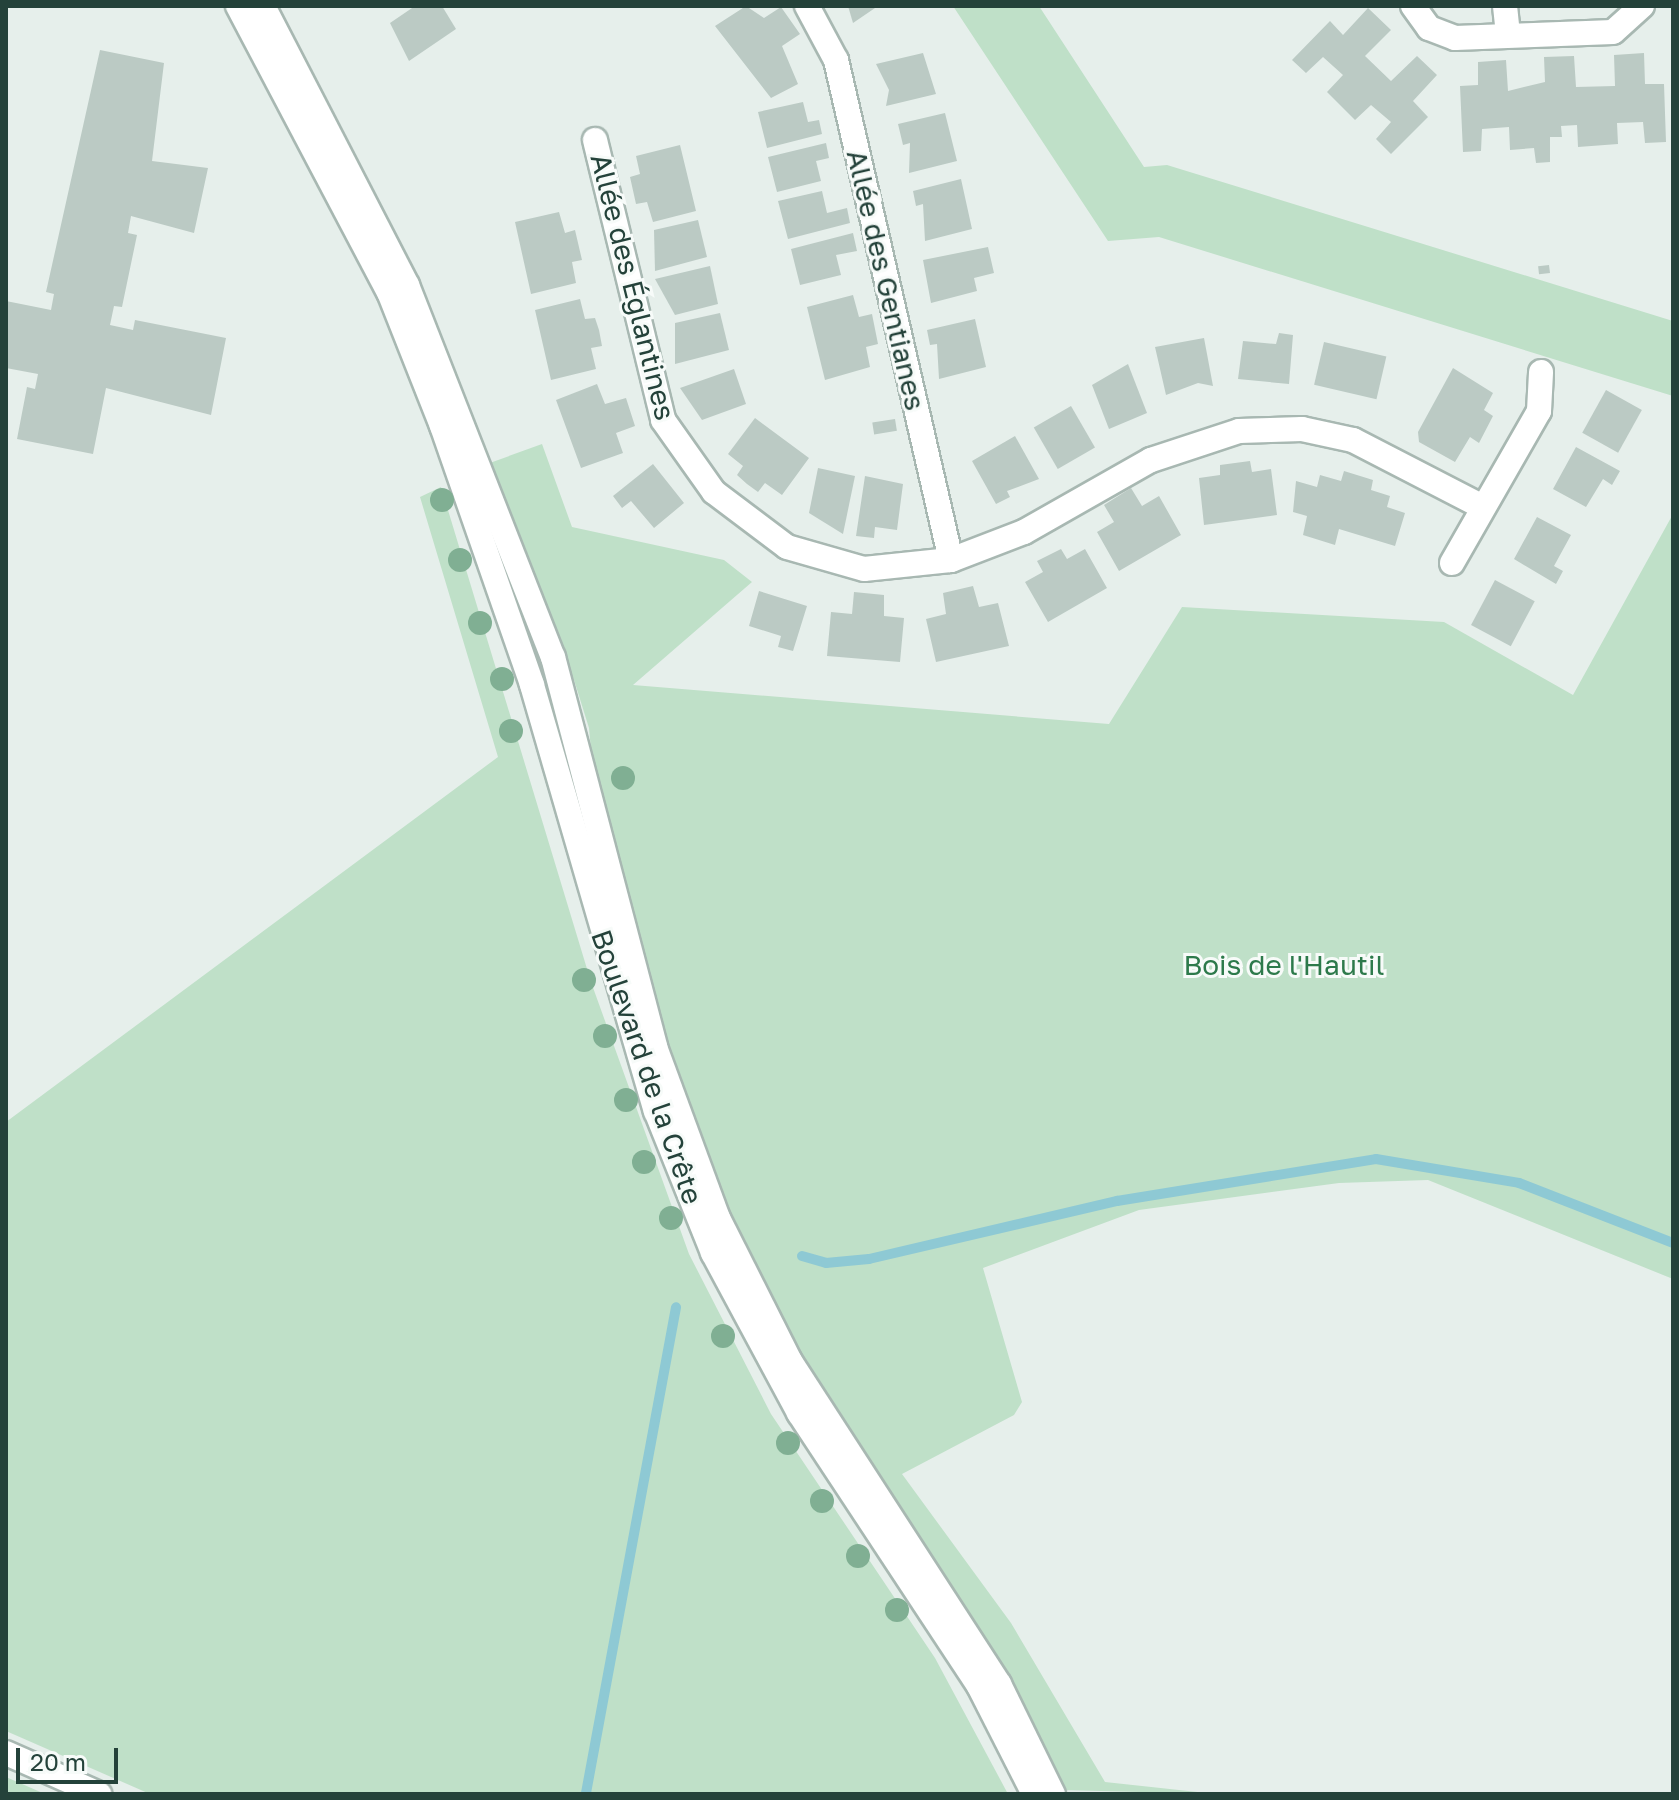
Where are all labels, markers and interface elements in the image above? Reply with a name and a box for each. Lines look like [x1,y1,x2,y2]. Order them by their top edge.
street label: Allée des Gentianes [840,146,932,414]
street label: Allée des Églantines [584,150,682,424]
street label: Boulevard de la Crête [584,925,710,1209]
park label: Bois de l'Hautil [1183,948,1385,982]
scale bar [20,1732,122,1782]
text: 20 m [30,1747,86,1776]

